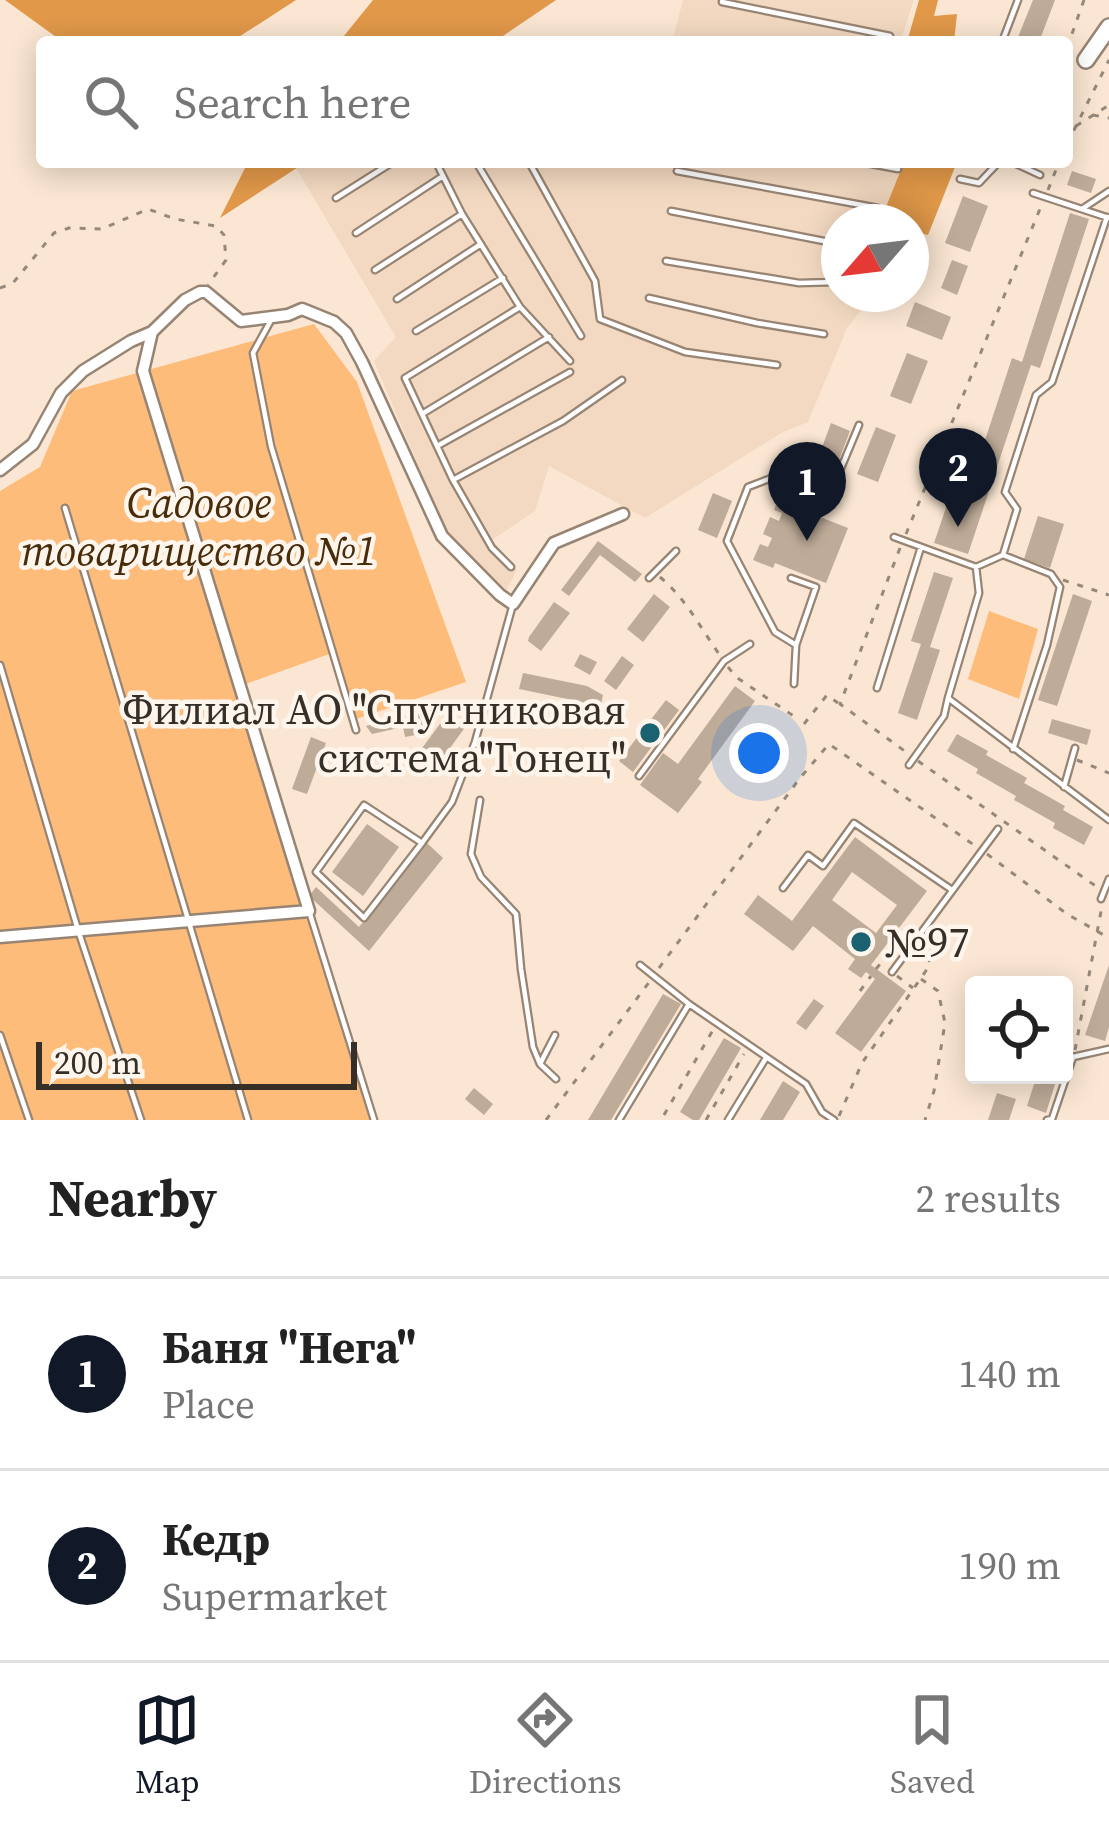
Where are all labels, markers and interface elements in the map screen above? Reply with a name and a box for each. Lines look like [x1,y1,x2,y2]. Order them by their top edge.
search box [36,36,1073,168]
icon: search [78,69,144,135]
text: Search here [174,71,411,133]
north arrow [821,204,929,312]
pin: 2 [919,428,997,527]
pin: 1 [768,442,846,541]
park label: Садовое товарищество №1 [21,473,377,579]
place label: Филиал АО "Спутниковая система"Гонец" [123,680,626,786]
marker: Филиал АО "Спутниковая система"Гонец" [637,720,663,746]
your location [729,723,789,783]
place label: №97 [885,913,969,971]
marker: №97 [848,929,874,955]
map controls [965,976,1073,1084]
button: locate [965,976,1073,1084]
scale bar [36,1036,357,1089]
text: 200 m [54,1040,141,1085]
text: Nearby [48,1163,217,1233]
text: 2 results [916,1172,1061,1225]
text: Баня "Нега" [162,1316,416,1378]
text: 1 [76,1347,98,1400]
text: 140 m [958,1347,1061,1400]
text: Place [162,1378,255,1431]
text: Кедр [162,1508,270,1570]
text: 2 [76,1539,98,1592]
text: 190 m [958,1539,1061,1592]
text: Supermarket [162,1570,387,1623]
tab: Map [134,1687,200,1804]
tab: Directions [469,1687,622,1804]
tab: Saved [890,1687,975,1804]

